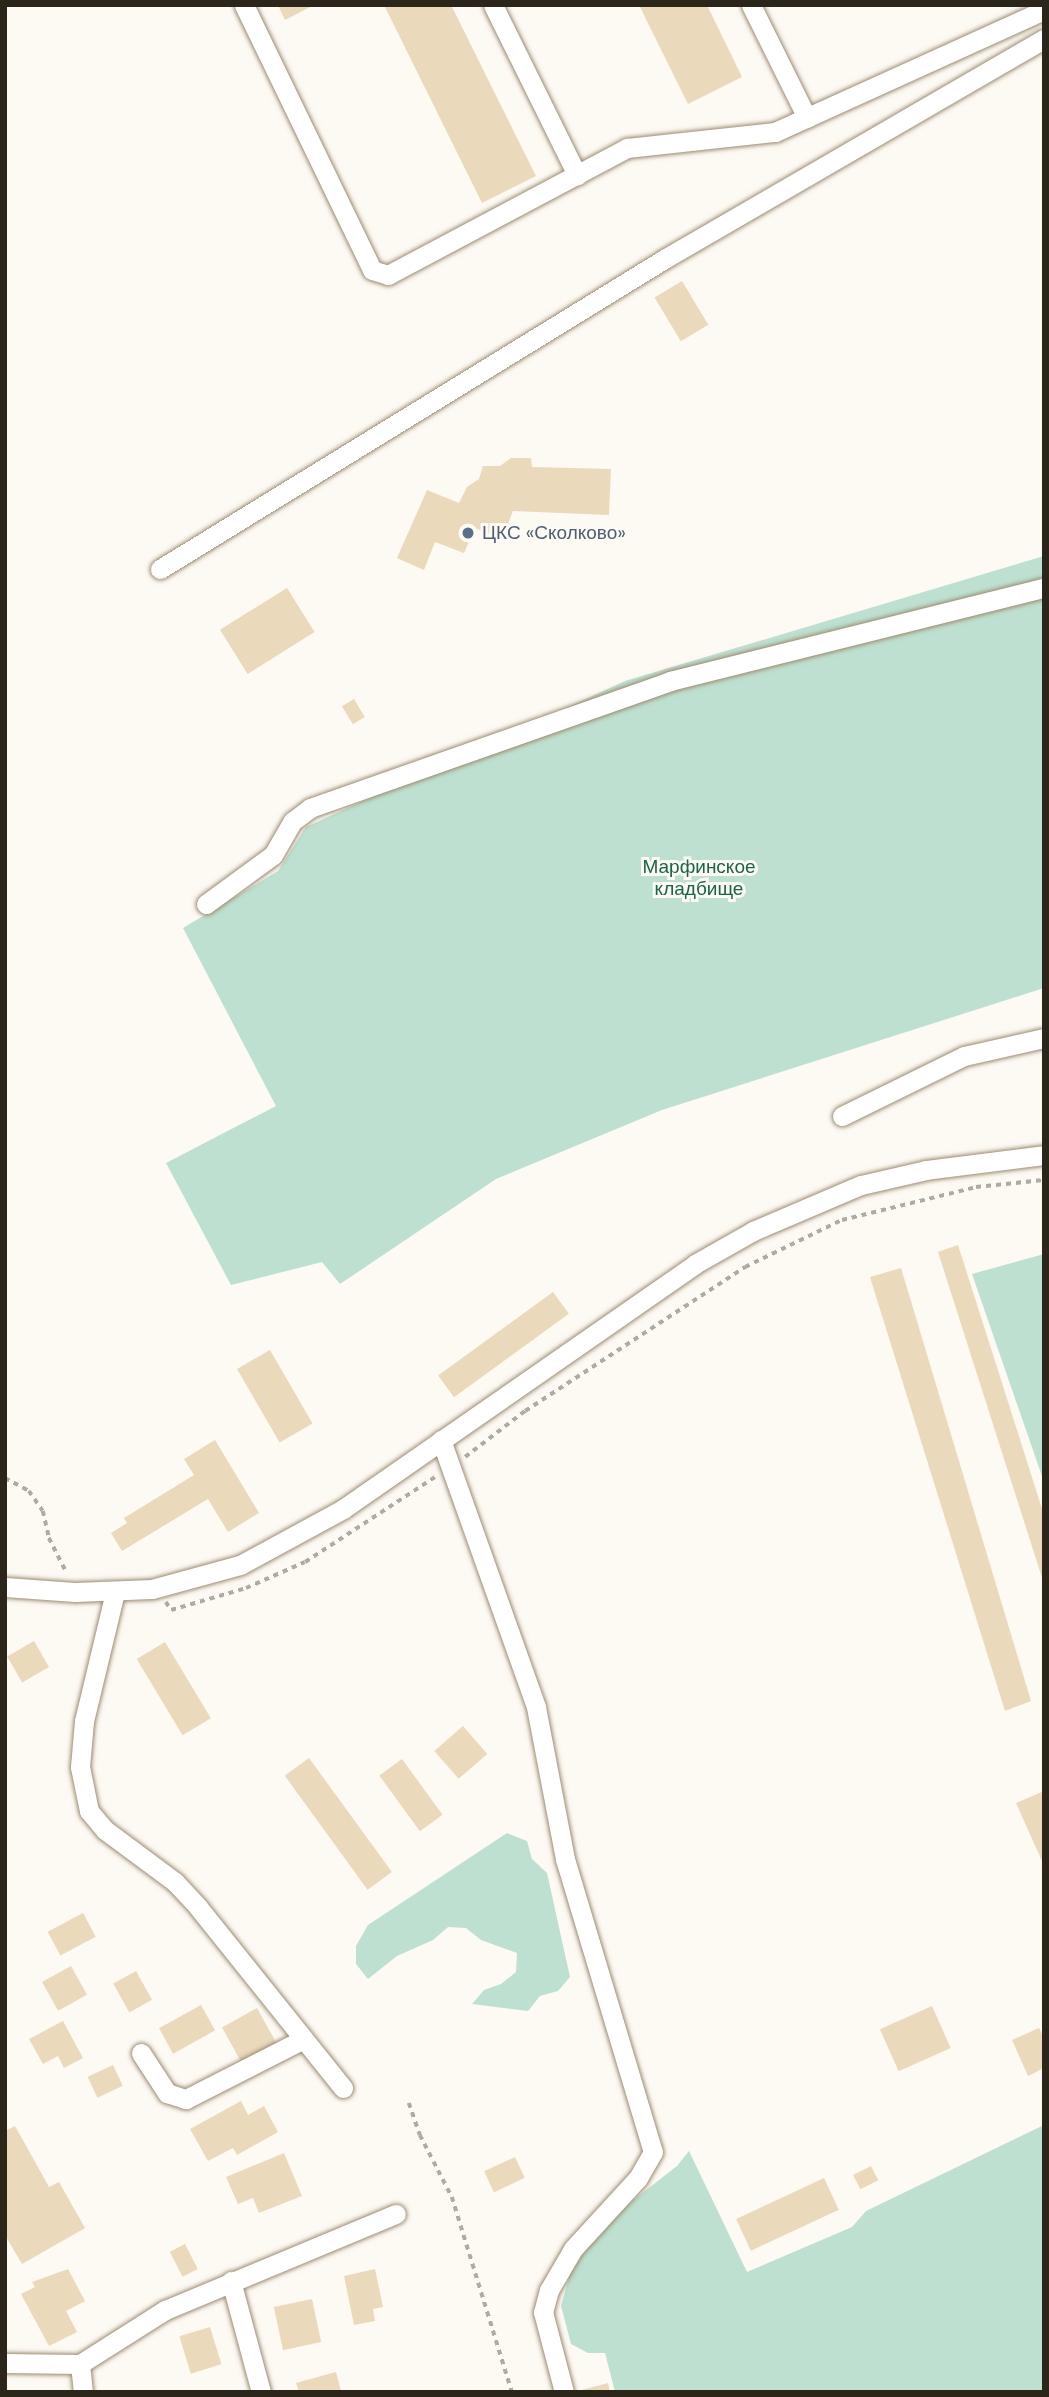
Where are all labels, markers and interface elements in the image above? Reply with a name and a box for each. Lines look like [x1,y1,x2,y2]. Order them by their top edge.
place label: ЦКС «Сколково» [482,522,626,544]
marker: ЦКС «Сколково» [460,525,476,541]
park label: Марфинское кладбище [642,856,756,900]

